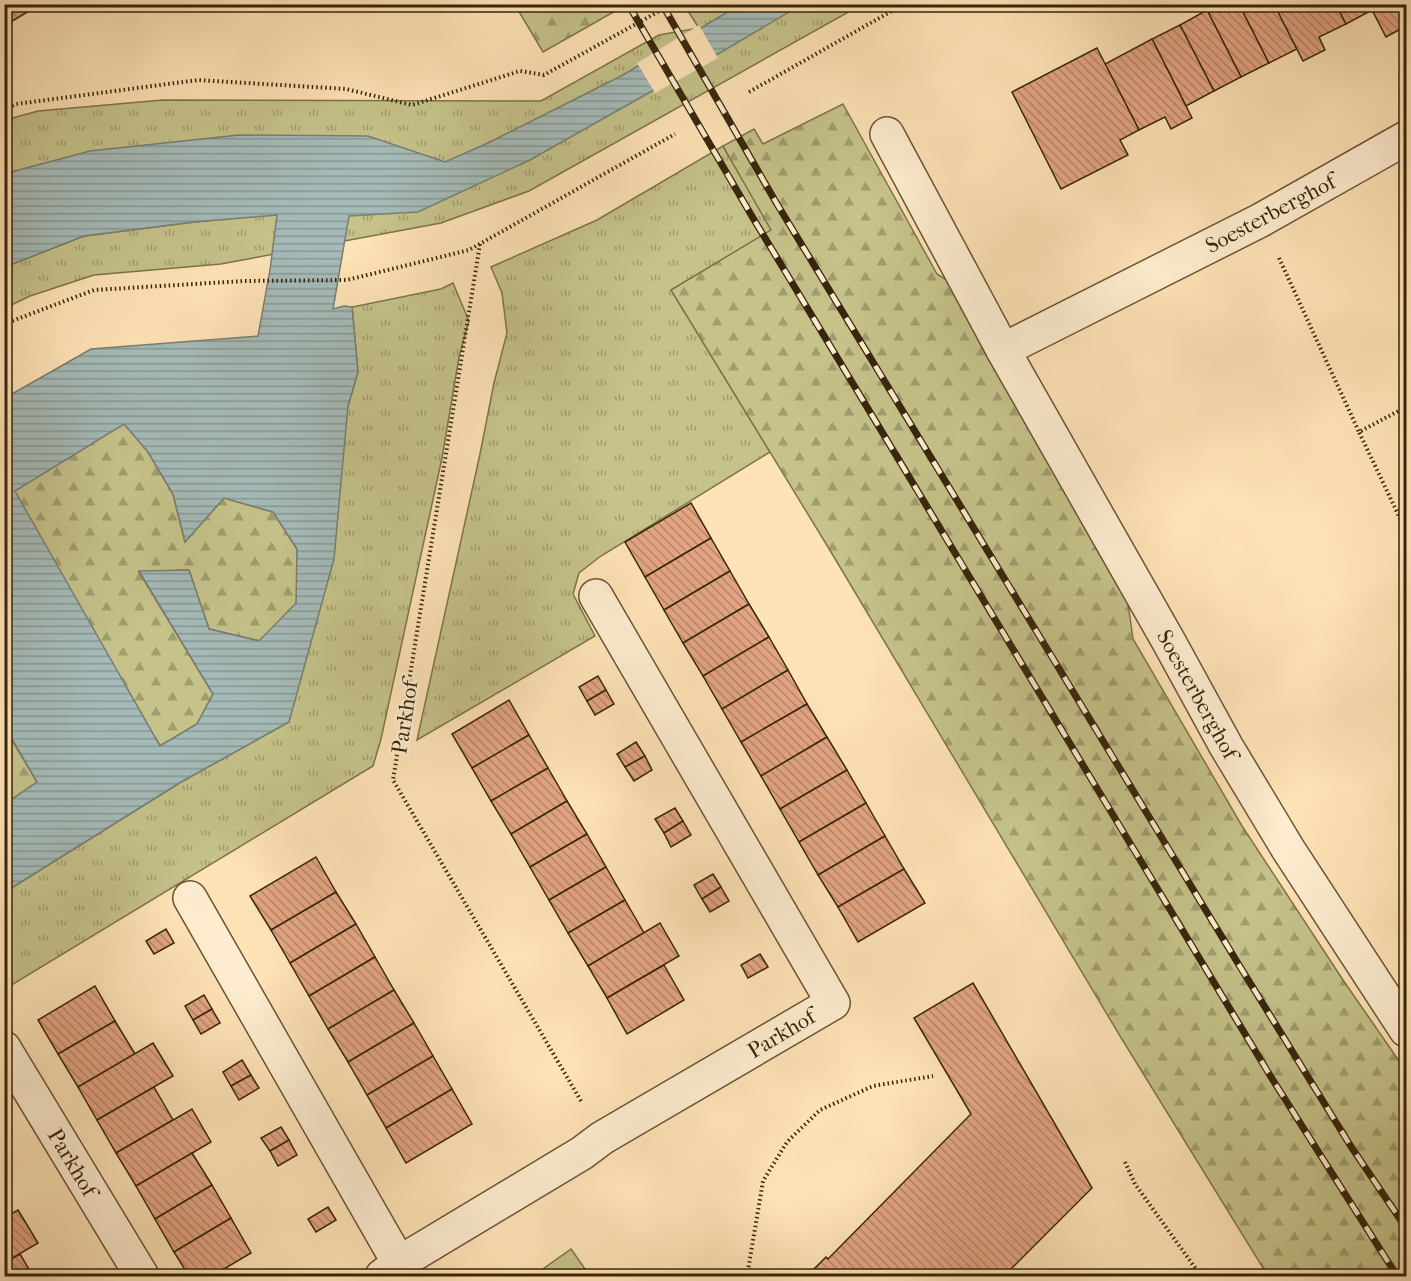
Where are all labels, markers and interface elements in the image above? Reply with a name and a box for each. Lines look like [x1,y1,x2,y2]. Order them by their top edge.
street label: Soesterberghof [1201,166,1344,259]
street label: Soesterberghof [1151,625,1246,768]
street label: Parkhof [386,674,424,756]
street label: Parkhof [743,1001,824,1064]
street label: Parkhof [42,1124,105,1205]

